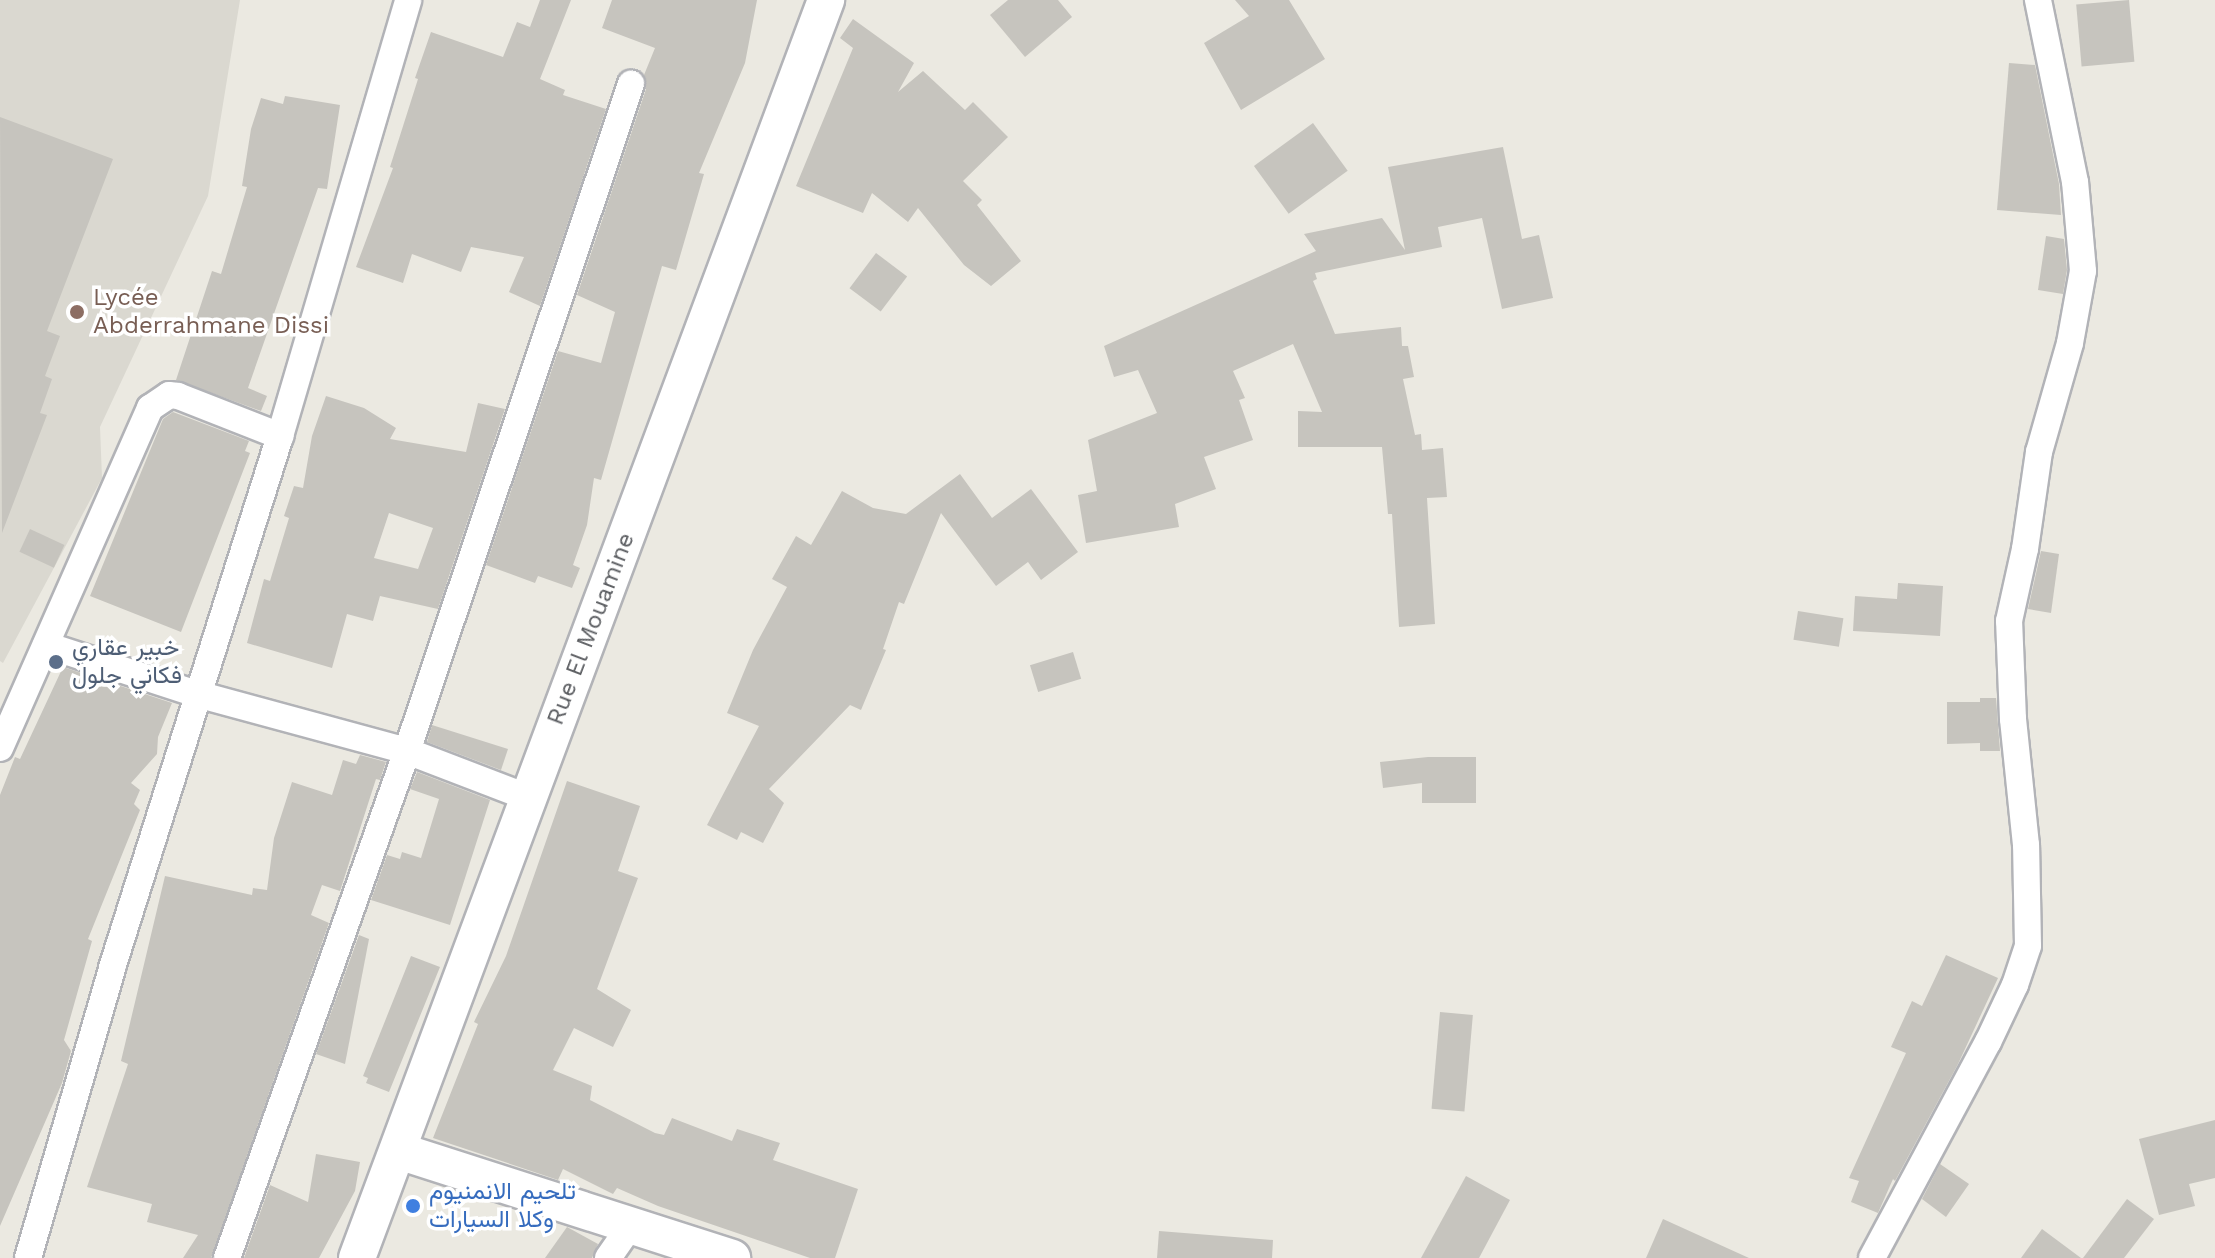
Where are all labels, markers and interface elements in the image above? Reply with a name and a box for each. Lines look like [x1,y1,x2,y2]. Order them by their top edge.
place label: Lycée Abderrahmane Dissi [93,284,329,340]
marker: Lycée Abderrahmane Dissi [68,303,86,321]
street label: Rue El Mouamine [541,528,641,730]
place label: خبير عقاري فكاني جلول [72,634,182,690]
marker: خبير عقاري فكاني جلول [47,653,65,671]
place label: تلحيم الانمنيوم وكلا السيارات [429,1178,576,1234]
marker: تلحيم الانمنيوم وكلا السيارات [404,1197,422,1215]

